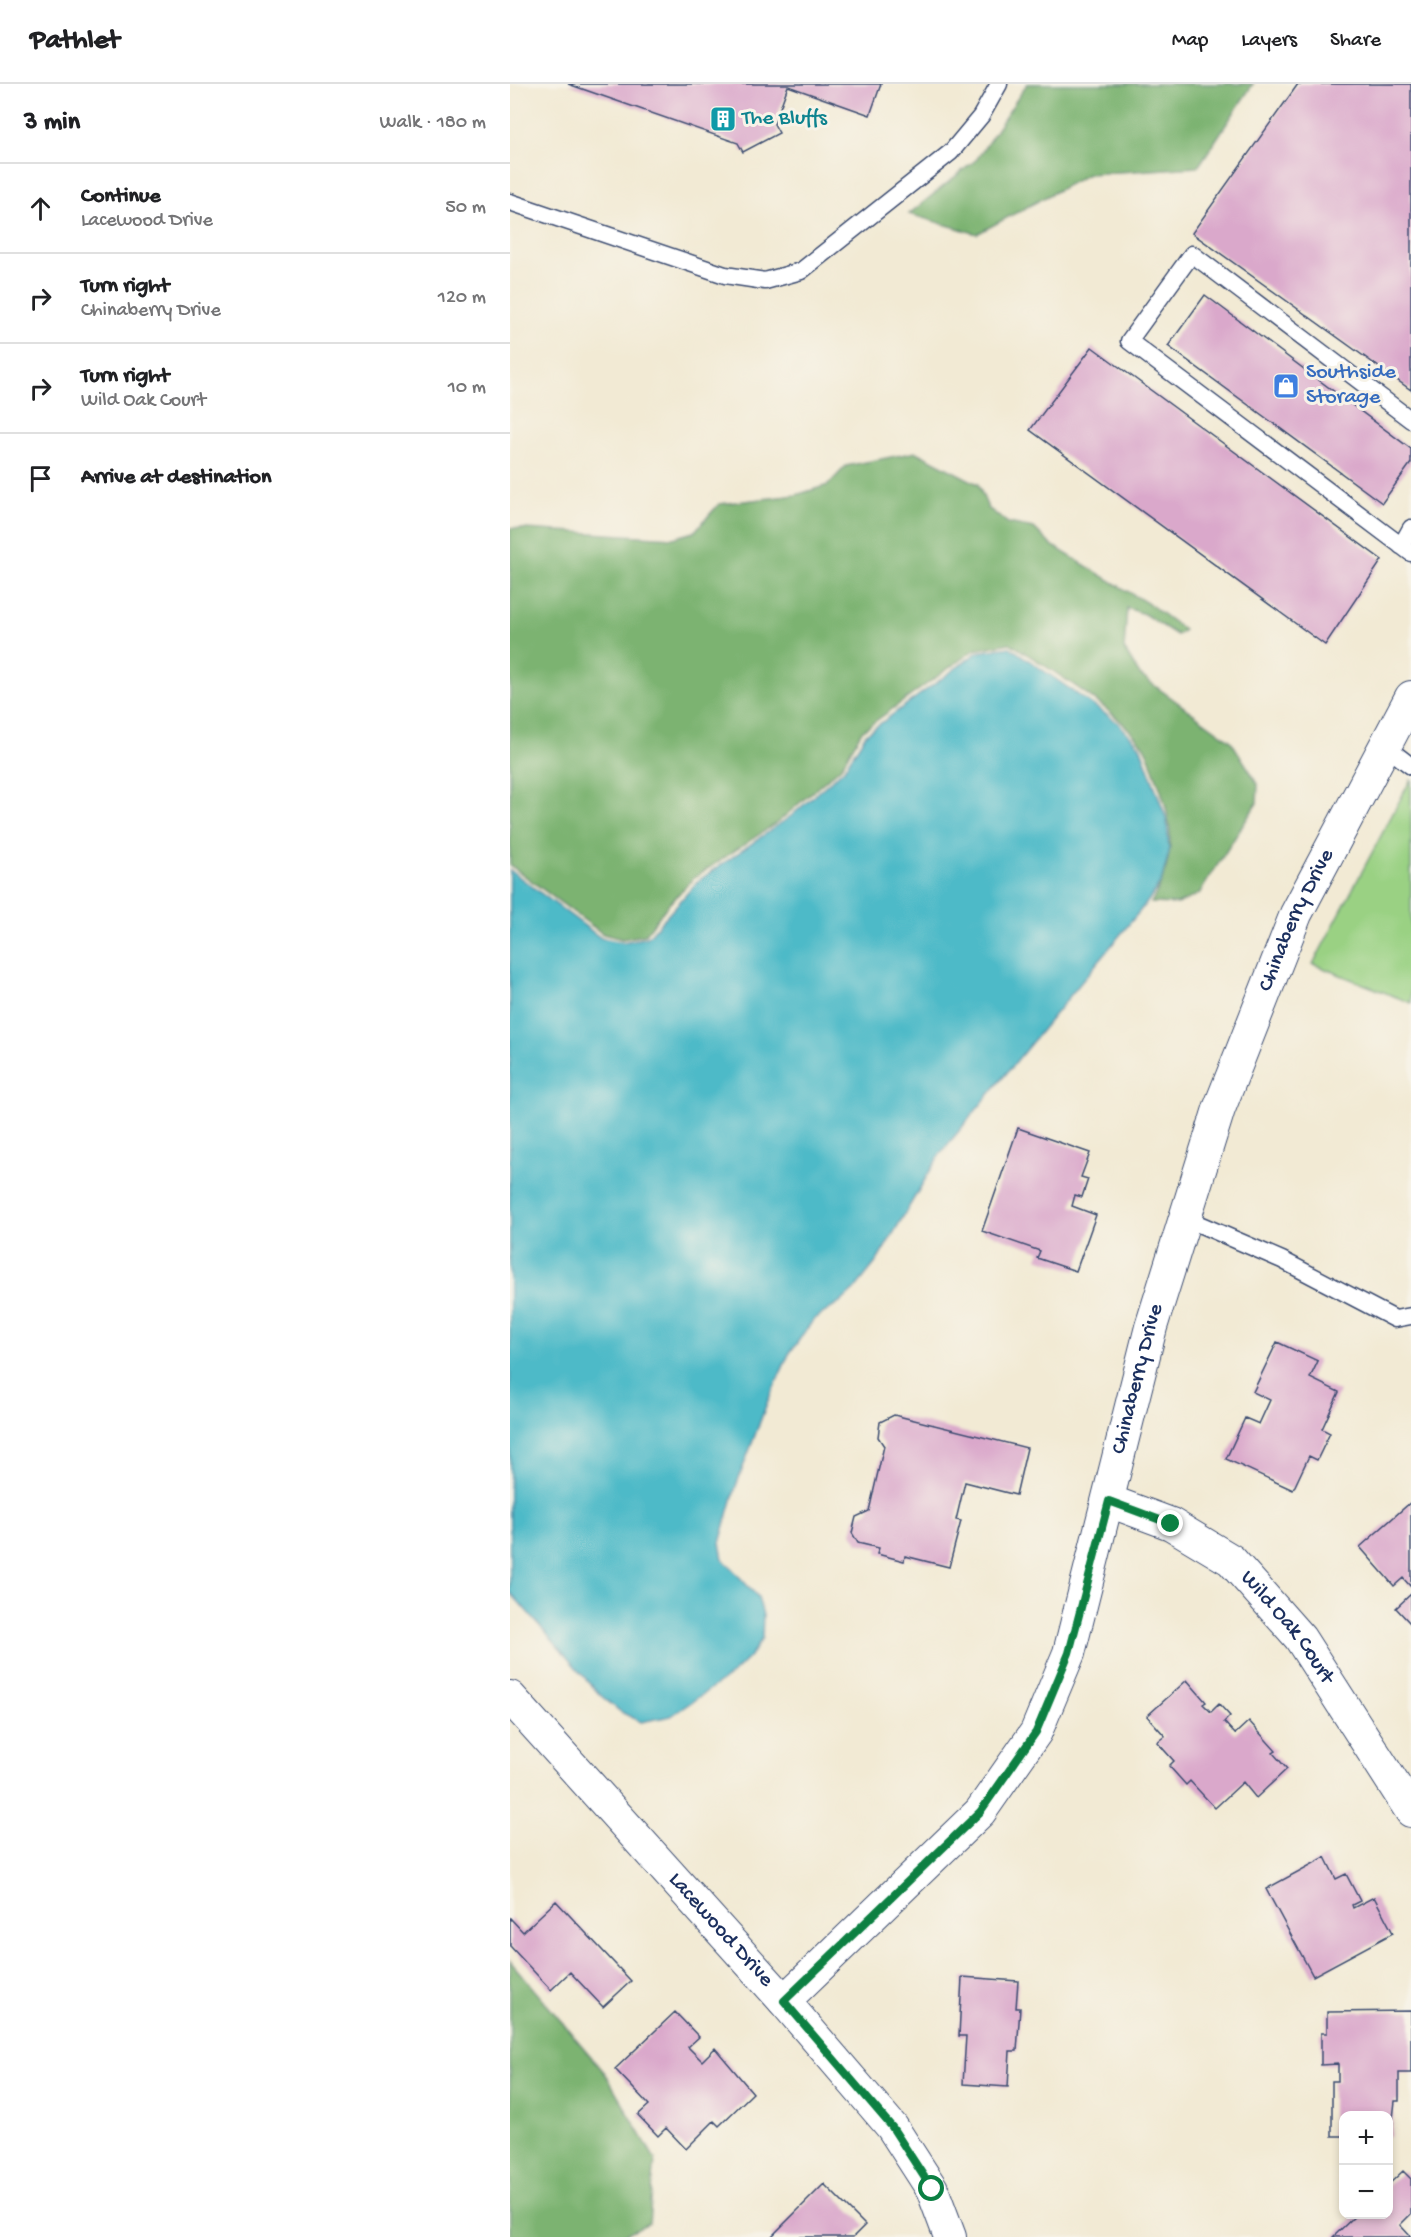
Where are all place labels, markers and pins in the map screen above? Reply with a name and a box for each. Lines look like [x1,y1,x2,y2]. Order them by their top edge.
building icon: The Bluffs [708,104,738,134]
place label: The Bluffs [740,106,828,132]
place label: Southside Storage [1306,360,1397,411]
shop icon: Southside Storage [1271,371,1301,401]

